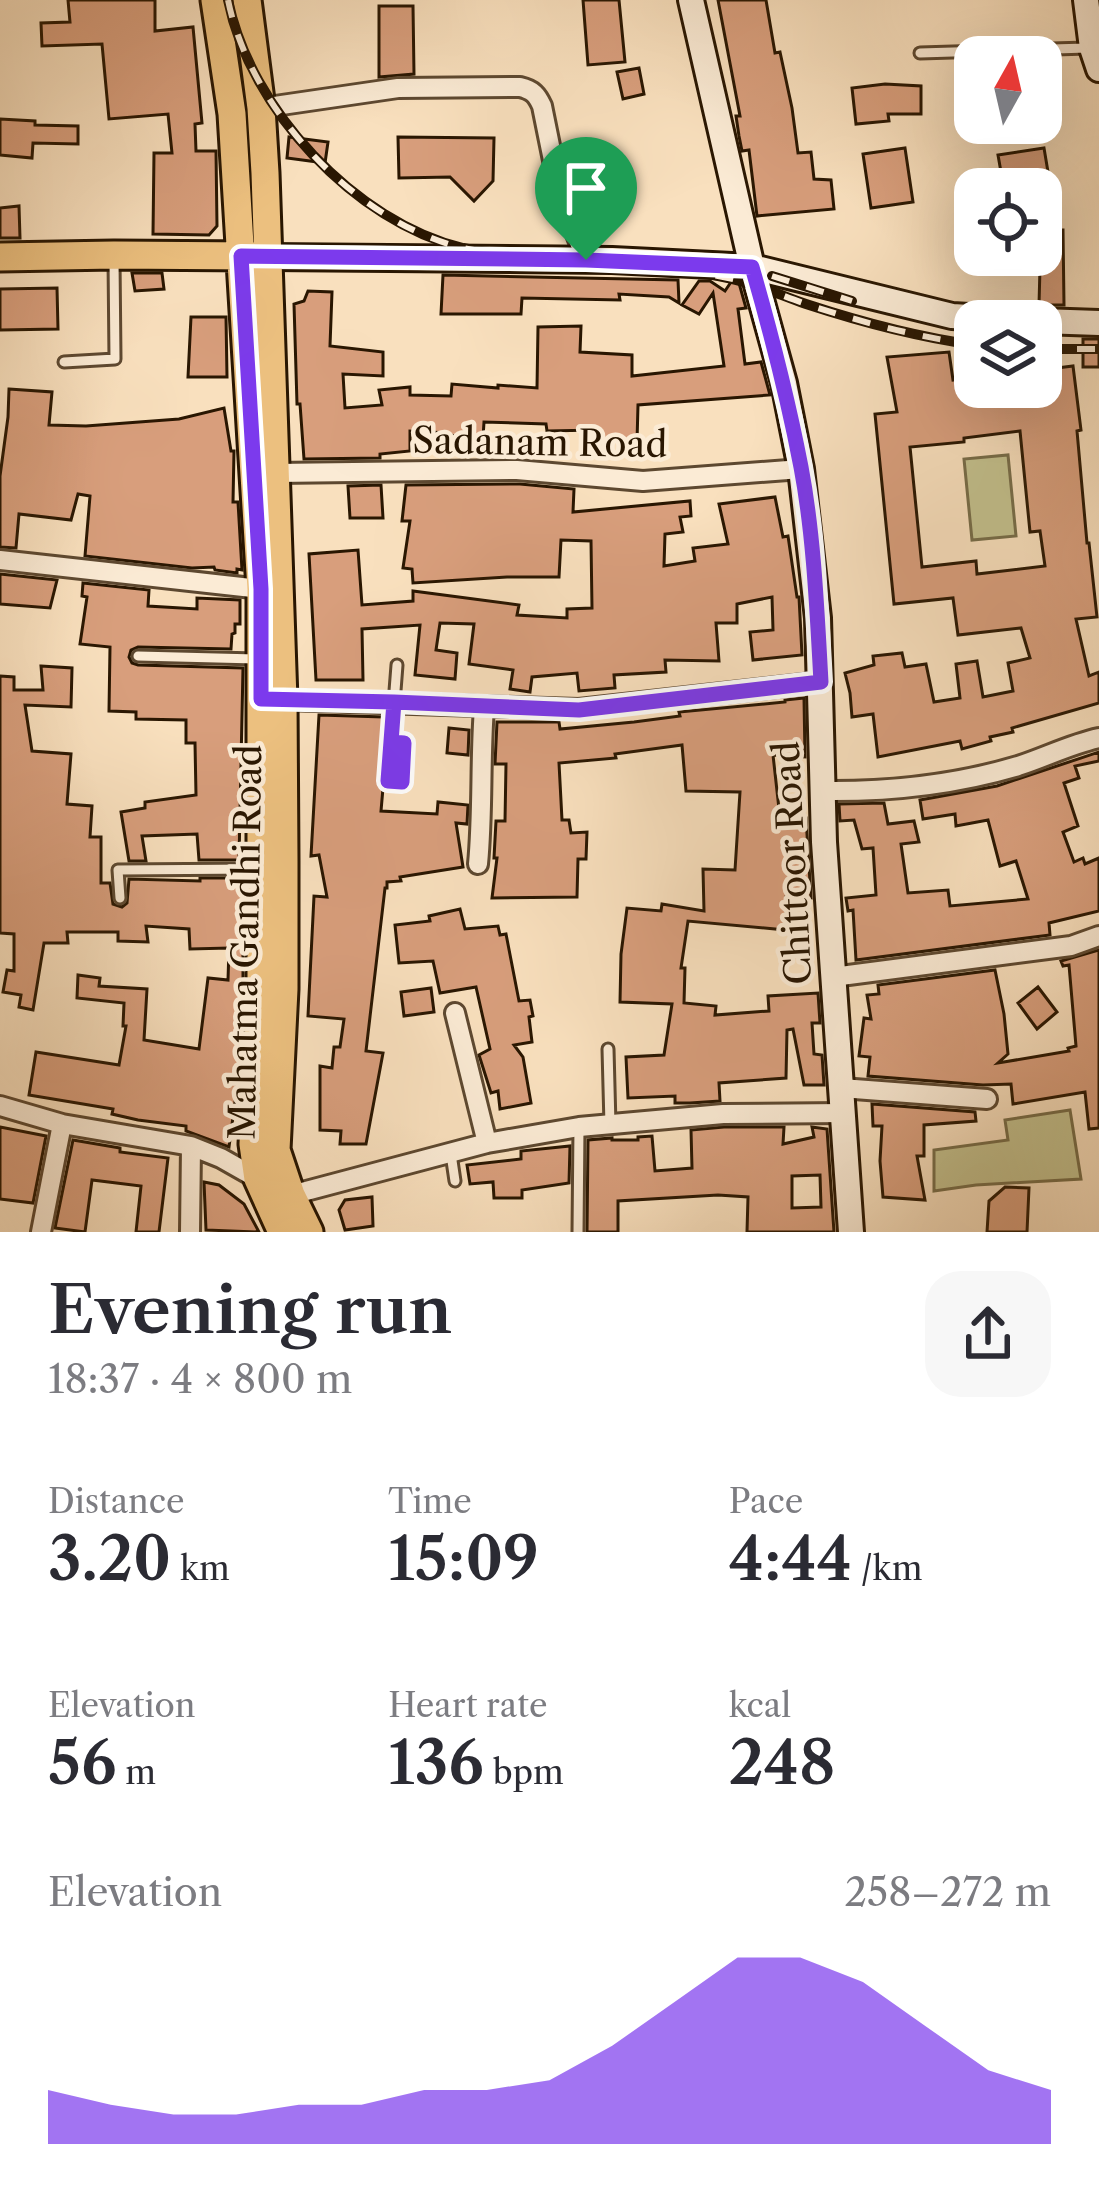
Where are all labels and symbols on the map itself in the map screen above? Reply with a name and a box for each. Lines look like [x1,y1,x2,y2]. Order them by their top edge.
north arrow [954,36,1062,144]
pin [535,137,637,260]
street label: Sadanam Road [412,418,668,466]
street label: Chittoor Road [764,740,820,986]
street label: Mahatma Gandhi Road [220,744,270,1140]

